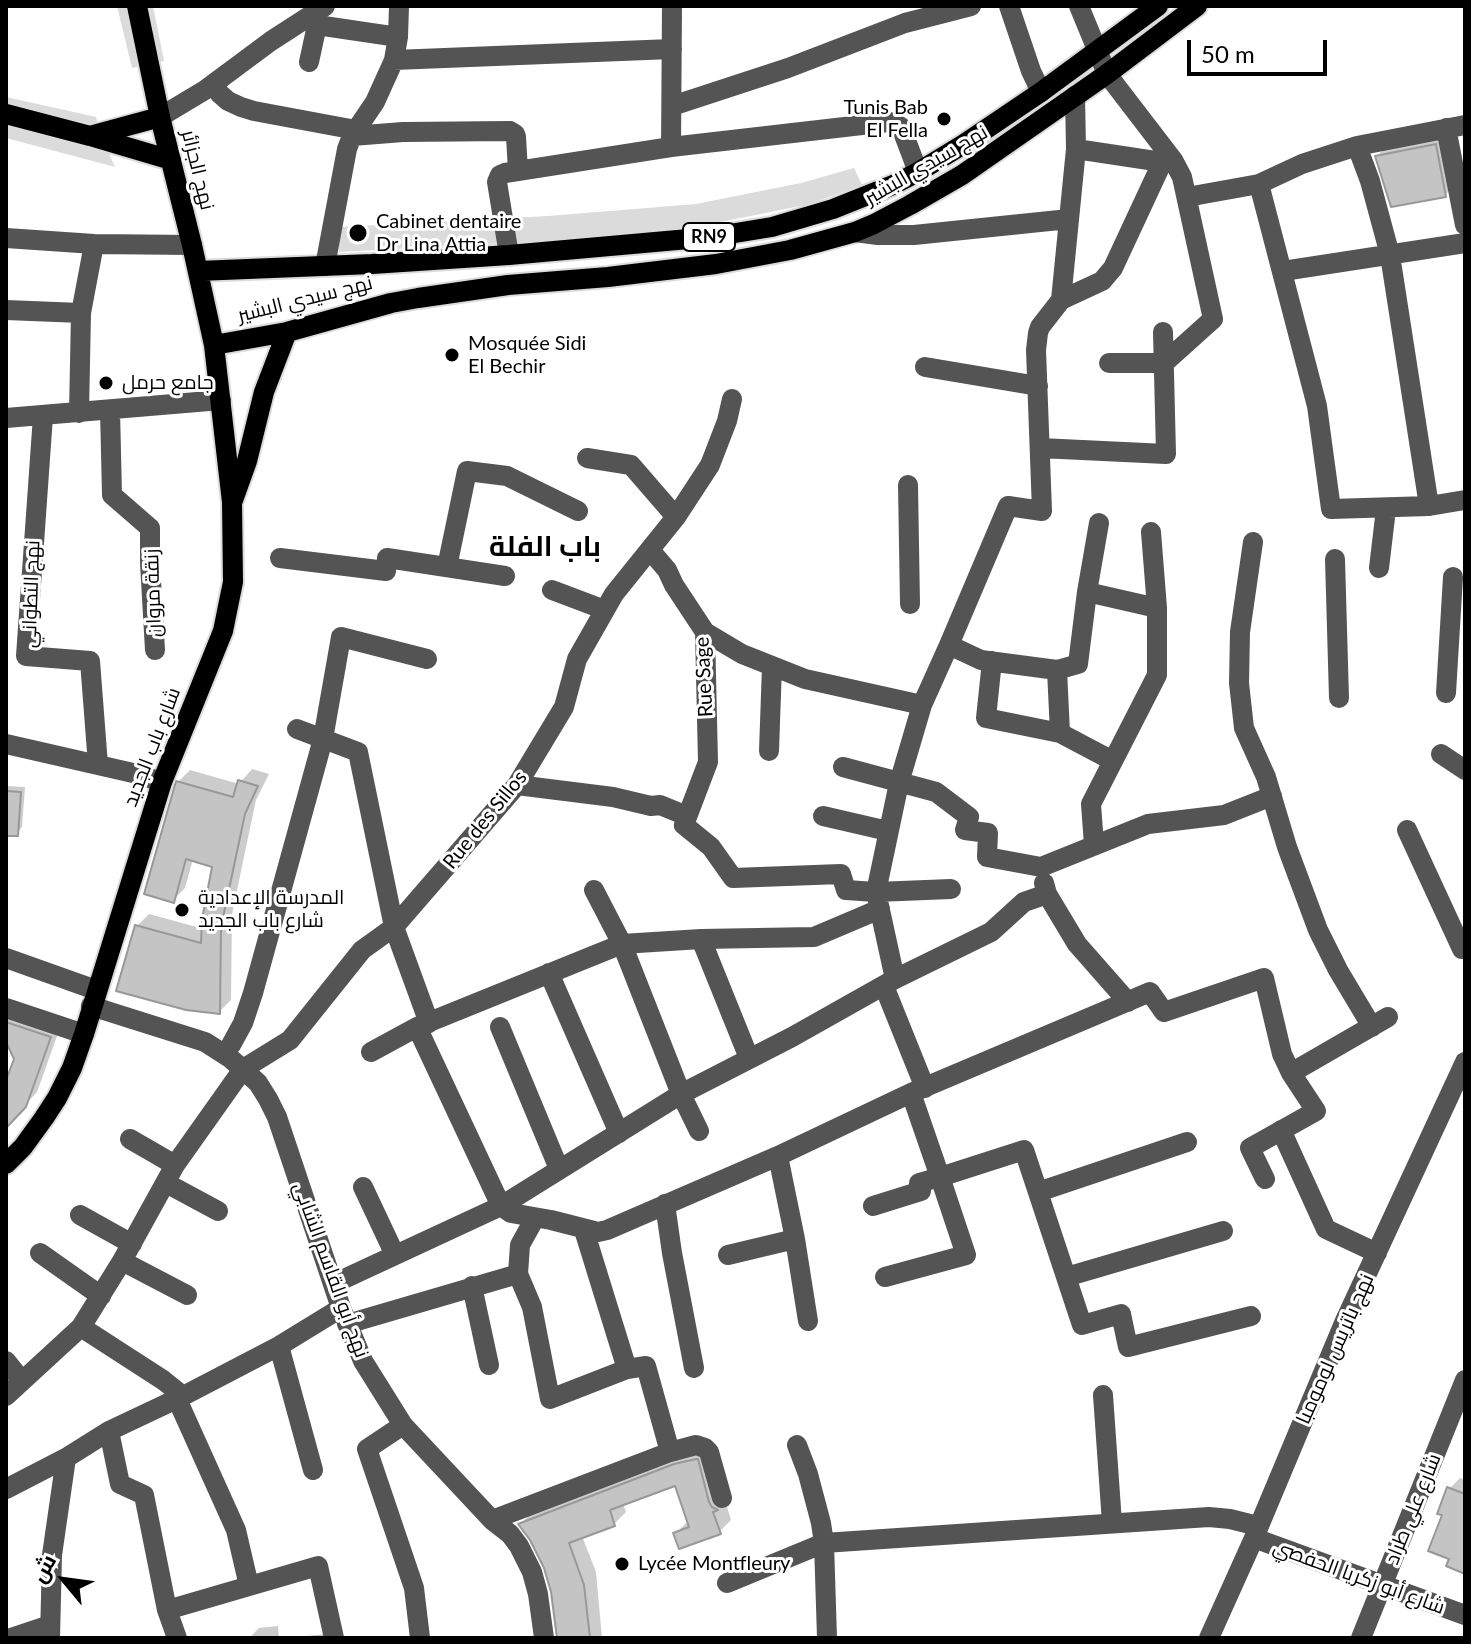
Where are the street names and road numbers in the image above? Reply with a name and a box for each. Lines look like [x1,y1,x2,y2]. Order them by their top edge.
street label: نهج سيدي البشير [860,120,992,210]
street label: نهج الجزائر [176,127,220,213]
road number: RN9 [683,223,735,251]
street label: نهج سيدي البشير [235,271,375,327]
street label: نهج التطواني [17,540,45,648]
street label: زنقة مروان [139,548,167,638]
street label: Rue Sage [690,636,718,718]
street label: شارع باب الجديد [118,684,186,810]
street label: Rue des Sillos [438,766,532,874]
street label: نهج أبو القاسم الشابي [288,1179,374,1361]
street label: نهج باتريس لومومبا [1291,1270,1379,1428]
street label: شارع علي طراد [1380,1450,1446,1568]
street label: شارع أبو زكريا الحفصي [1270,1535,1448,1619]

